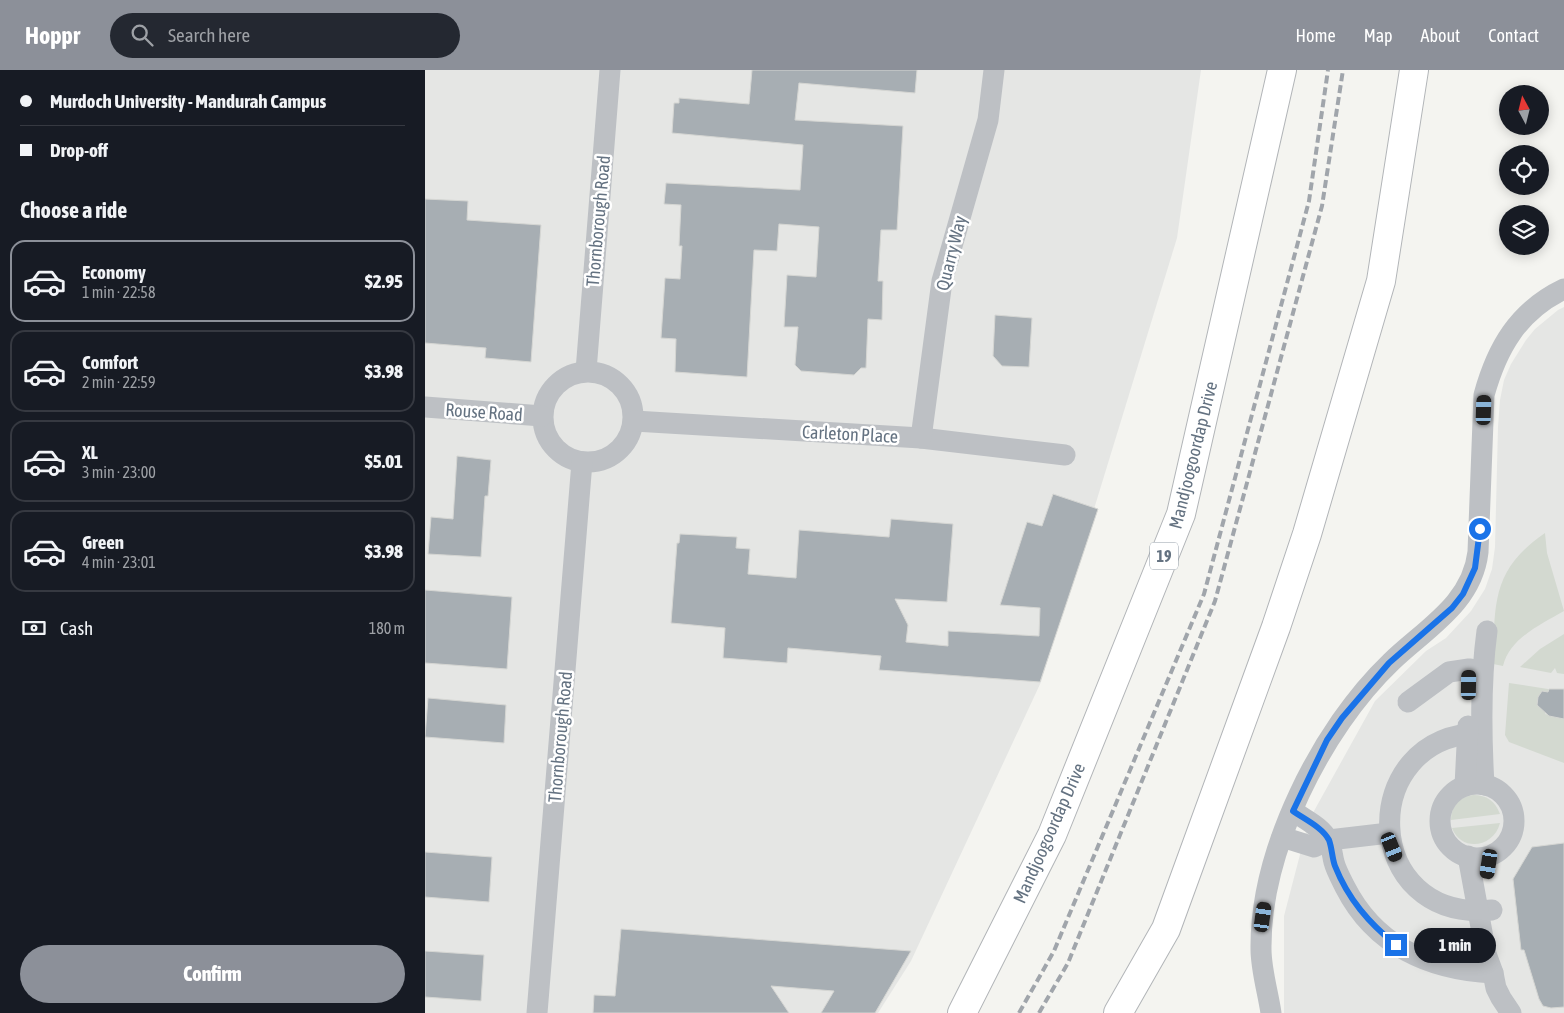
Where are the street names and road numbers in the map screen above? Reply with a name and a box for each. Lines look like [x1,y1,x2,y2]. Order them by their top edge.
street label: Thornborough Road [582,155,614,287]
street label: Quarry Way [932,213,970,293]
street label: Mandjoogoordap Drive [1165,379,1221,531]
street label: Rouse Road [445,399,523,425]
street label: Carleton Place [802,421,898,447]
road number: 19 [1150,542,1178,570]
street label: Thornborough Road [544,671,576,803]
street label: Mandjoogoordap Drive [1009,760,1089,906]

